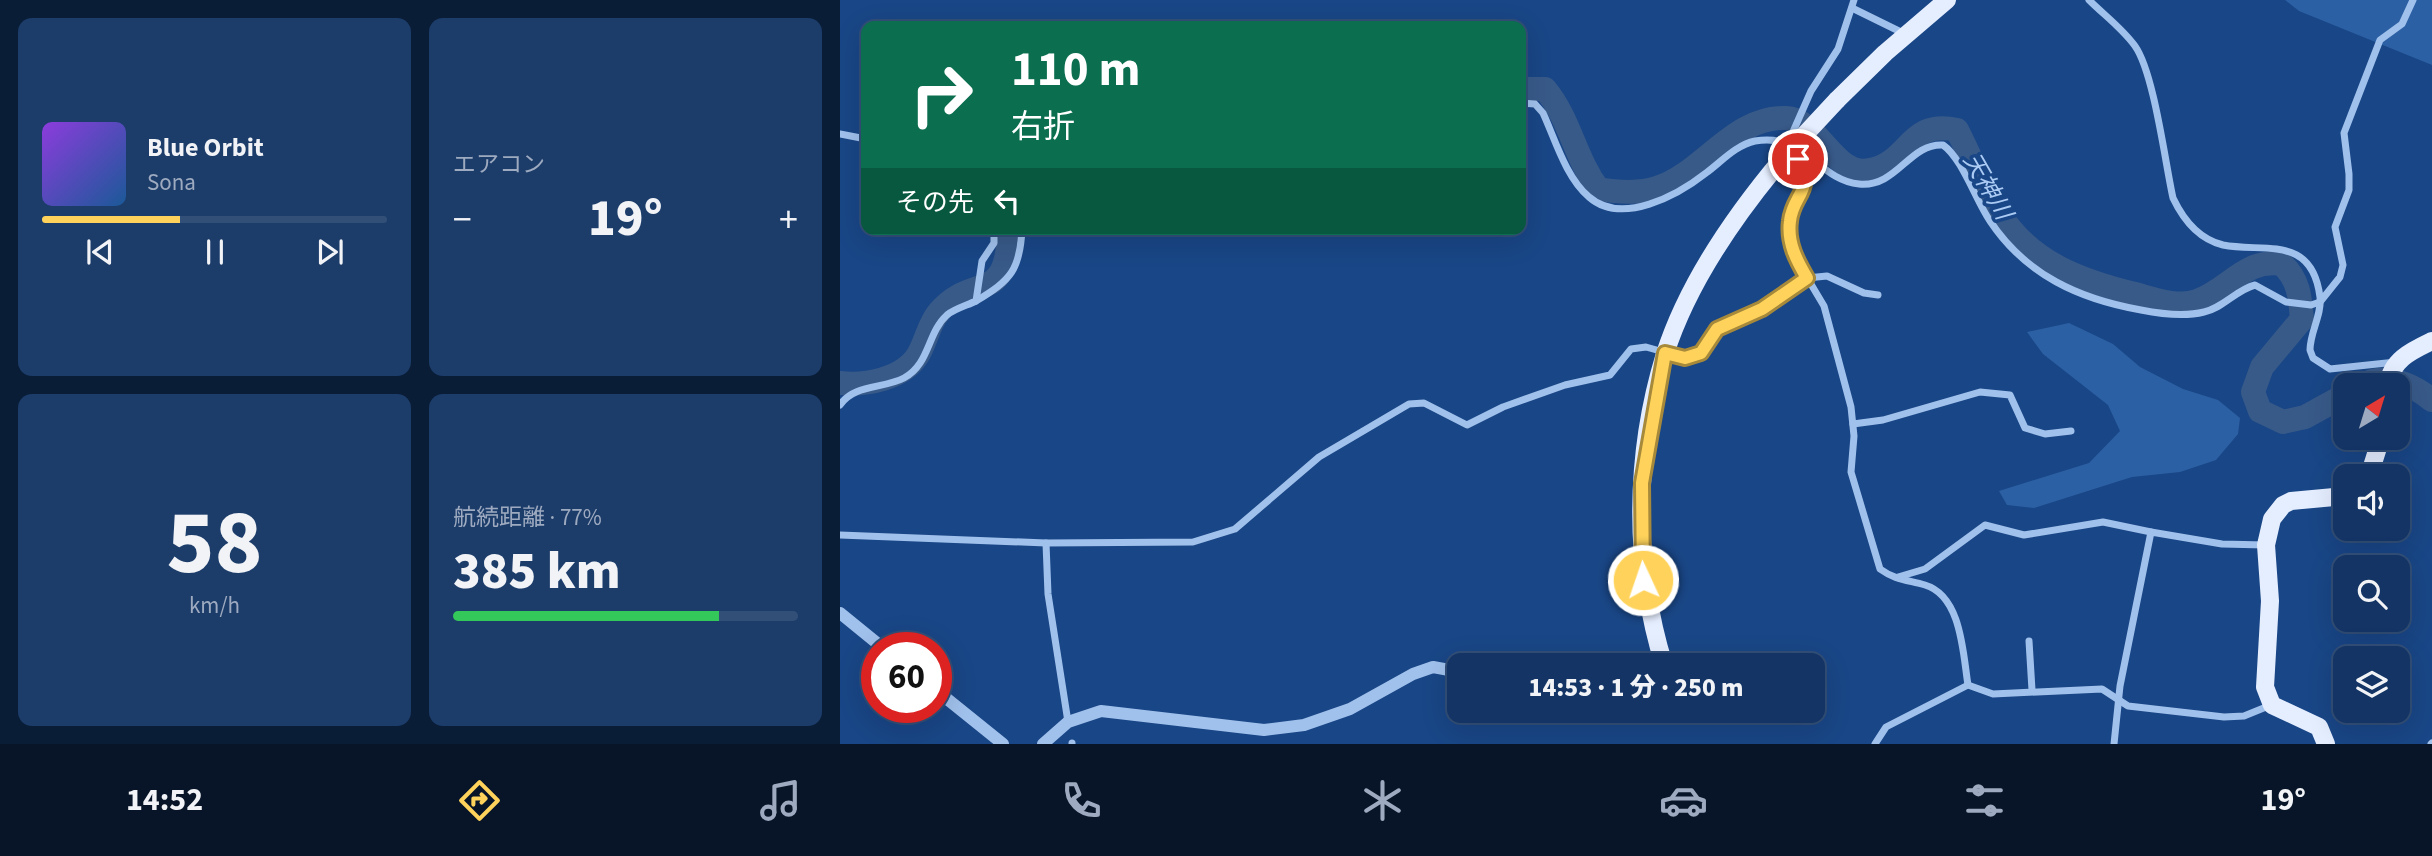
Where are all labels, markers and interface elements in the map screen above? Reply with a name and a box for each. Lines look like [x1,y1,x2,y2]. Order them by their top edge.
text: 110 m [1011,35,1140,105]
icon: right [896,49,987,140]
text: 右折 [1011,104,1075,150]
text: Blue Orbit [147,129,264,166]
pin [1768,129,1828,189]
icon: arrive [1779,140,1817,178]
water label: 天神川 [1954,146,2022,229]
text: エアコン [453,148,545,181]
text: Sona [147,166,196,199]
text: 19° [588,182,663,256]
icon: left [988,182,1026,220]
text: その先 [896,184,974,221]
text: − [453,193,472,247]
text: + [779,193,798,247]
icon: previous [81,233,119,271]
icon: pause [196,233,234,271]
icon: next [311,233,349,271]
north arrow [2333,373,2410,450]
map controls [2333,373,2410,723]
button: sound [2333,464,2410,541]
text: 58 [166,479,263,608]
text: 航続距離 · 77% [453,501,602,534]
text: 385 km [453,535,621,609]
position arrow [1606,543,1680,617]
button: search [2333,555,2410,632]
text: km/h [189,589,240,622]
speed limit sign: 60 [861,632,952,723]
button: layers [2333,646,2410,723]
text: 14:53 · 1 分 · 250 m [1529,669,1743,706]
icon: directions [455,776,504,825]
icon: music [756,776,805,825]
icon: phone [1057,776,1106,825]
icon: climate [1358,776,1407,825]
icon: car [1659,776,1708,825]
icon: filters [1960,776,2009,825]
text: 14:52 [126,777,203,823]
text: 19° [2260,777,2306,823]

